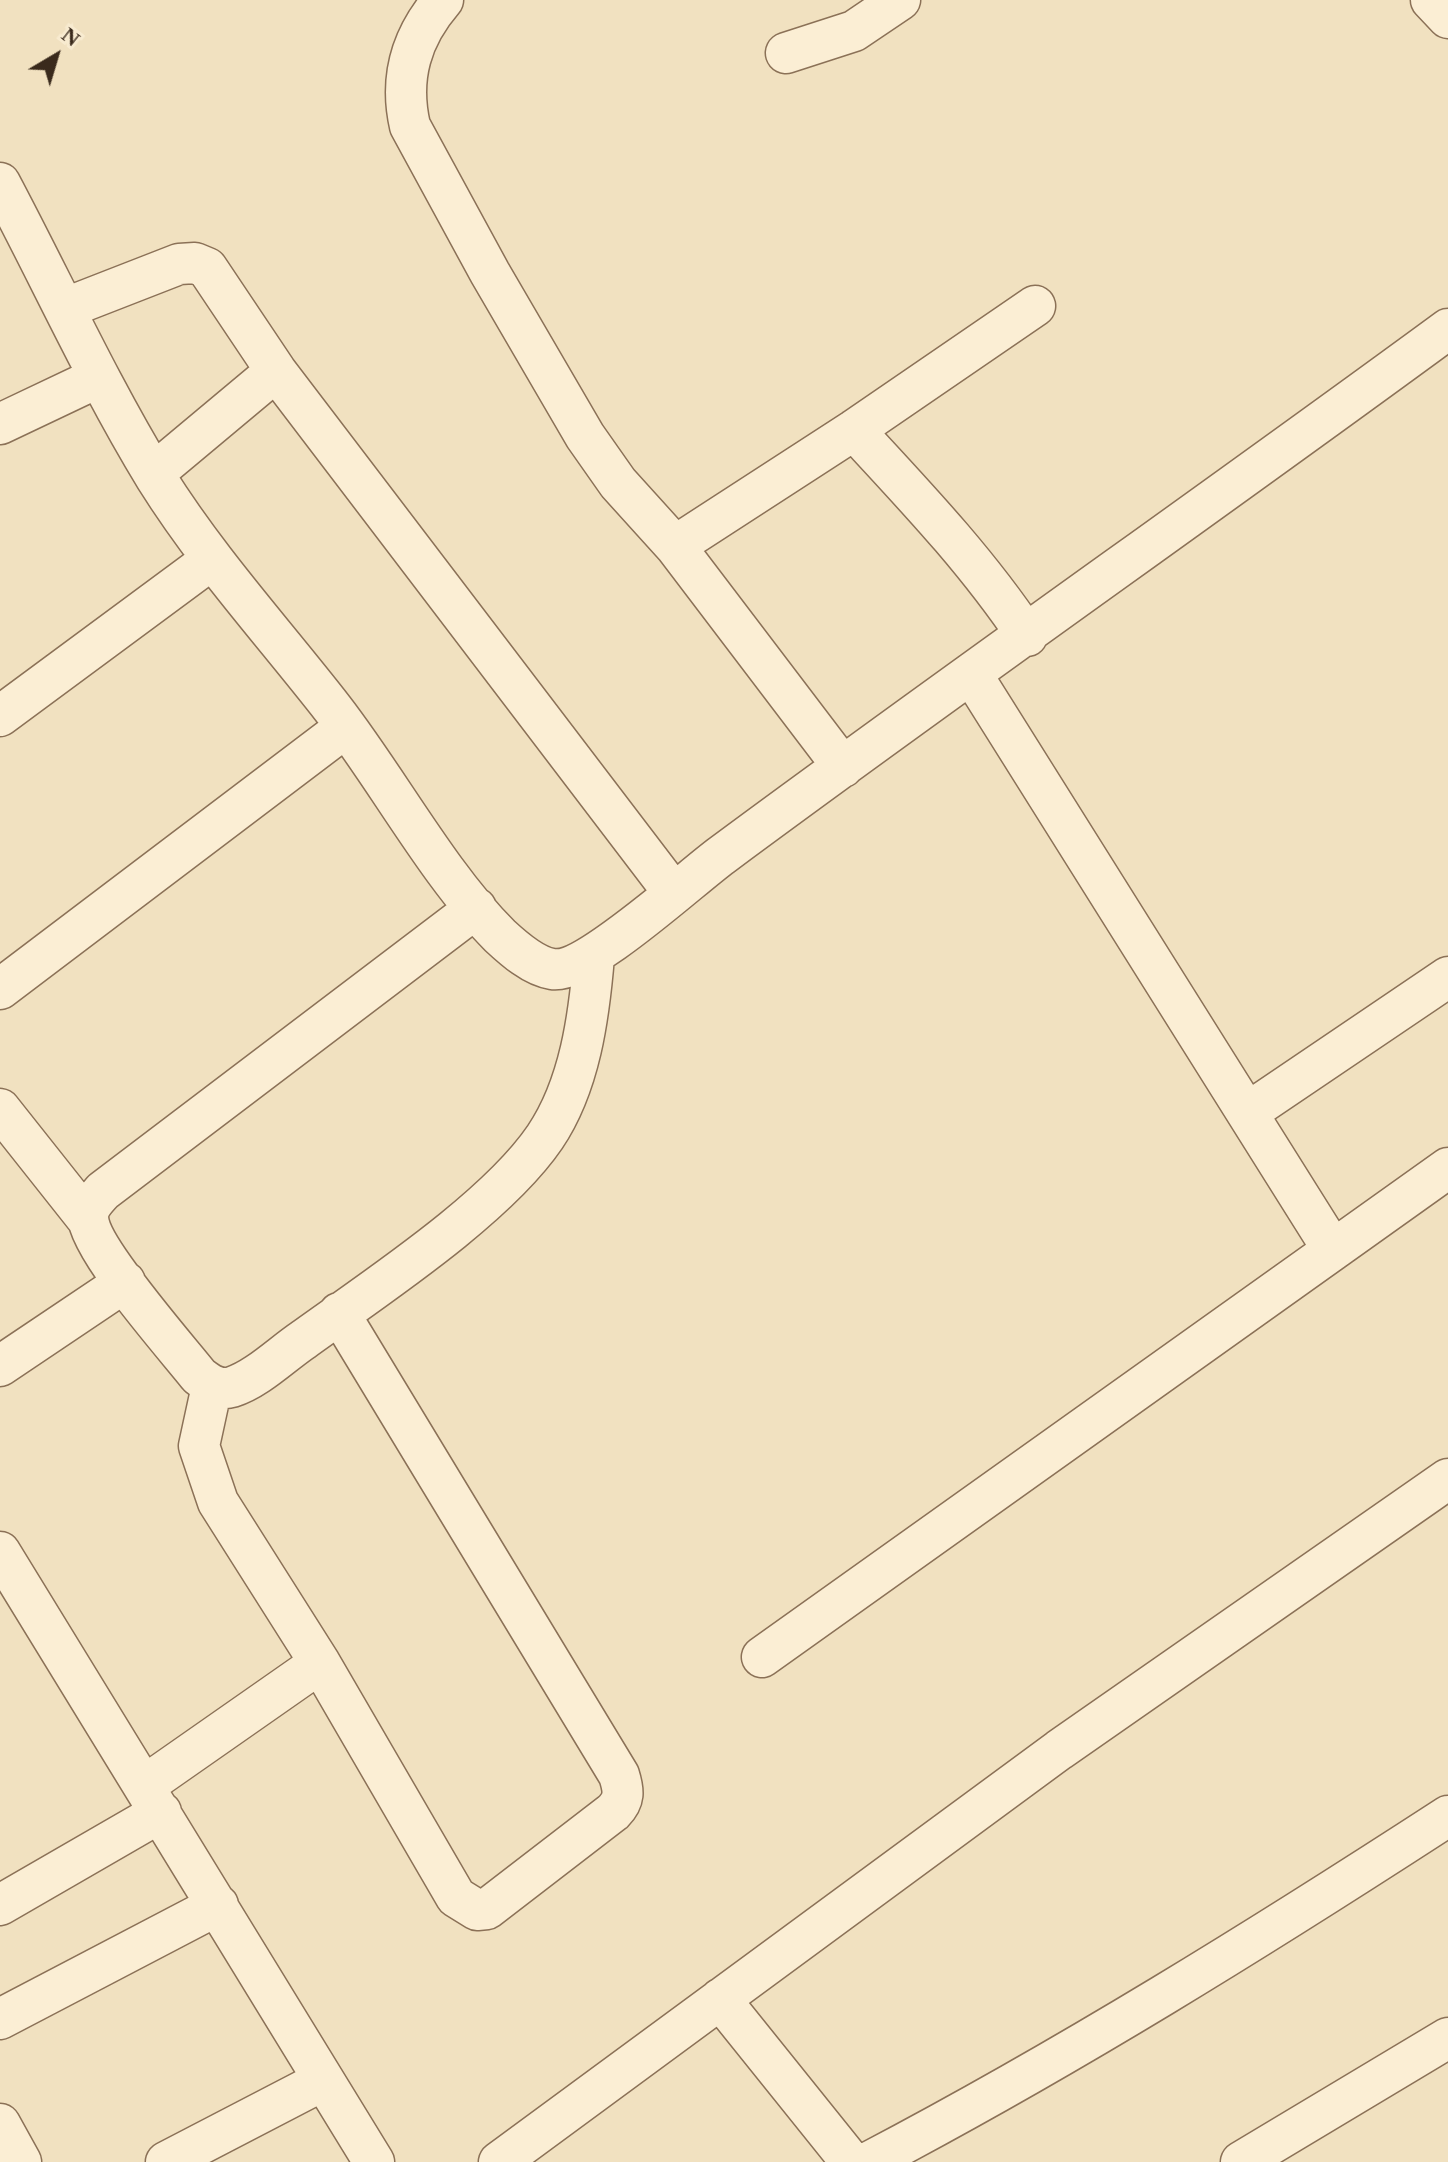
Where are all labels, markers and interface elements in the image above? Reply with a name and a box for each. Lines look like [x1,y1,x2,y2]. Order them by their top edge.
north arrow [16,16,96,96]
text: N [57,22,85,51]

